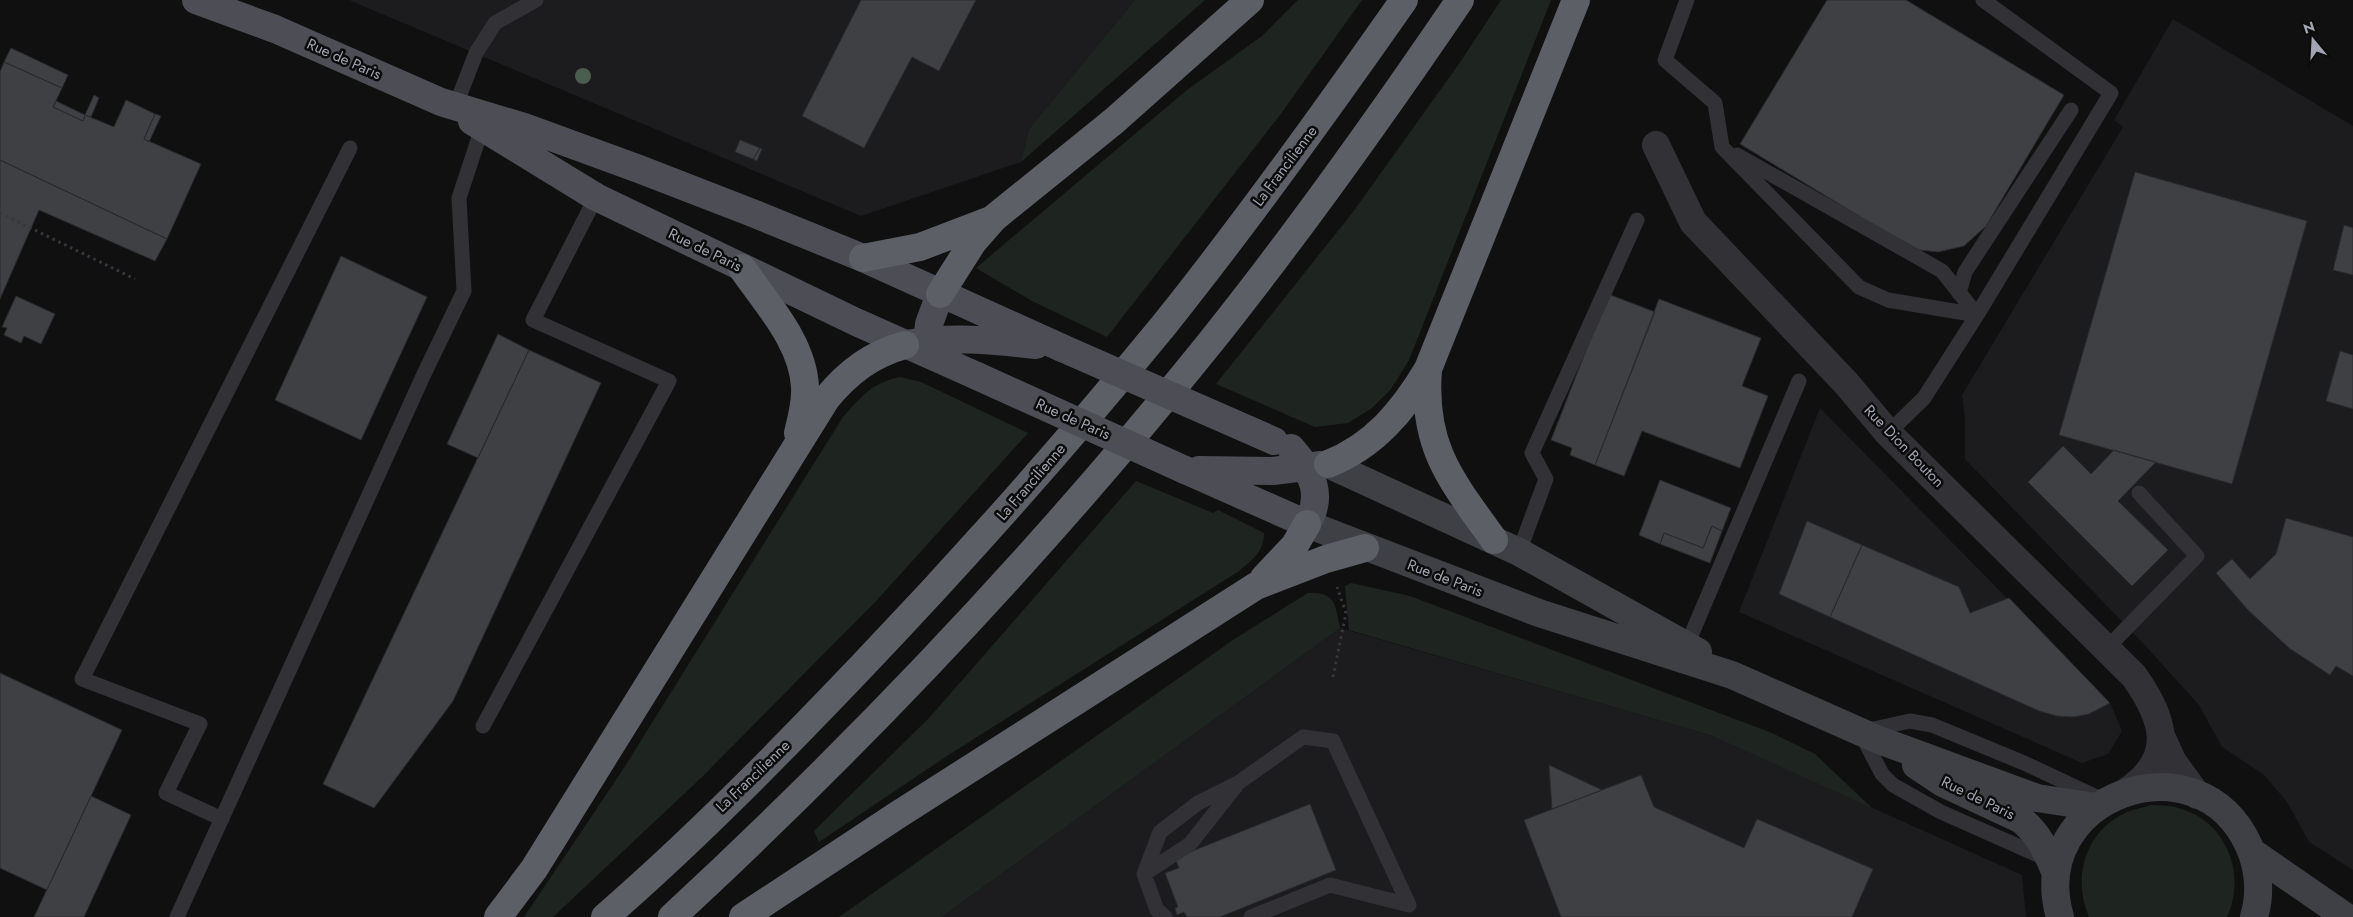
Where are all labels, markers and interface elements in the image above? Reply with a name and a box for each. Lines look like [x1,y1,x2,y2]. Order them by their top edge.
north arrow [2288,15,2338,65]
text: N [2301,16,2317,39]
street label: Rue de Paris [303,33,385,85]
street label: La Francilienne [1247,121,1323,211]
street label: Rue de Paris [665,223,745,277]
street label: Rue de Paris [1032,393,1114,445]
street label: Rue Dion Bouton [1859,400,1949,492]
street label: La Francilienne [991,439,1071,525]
street label: Rue de Paris [1404,554,1486,602]
street label: La Francilienne [711,735,795,817]
street label: Rue de Paris [1938,771,2018,825]

